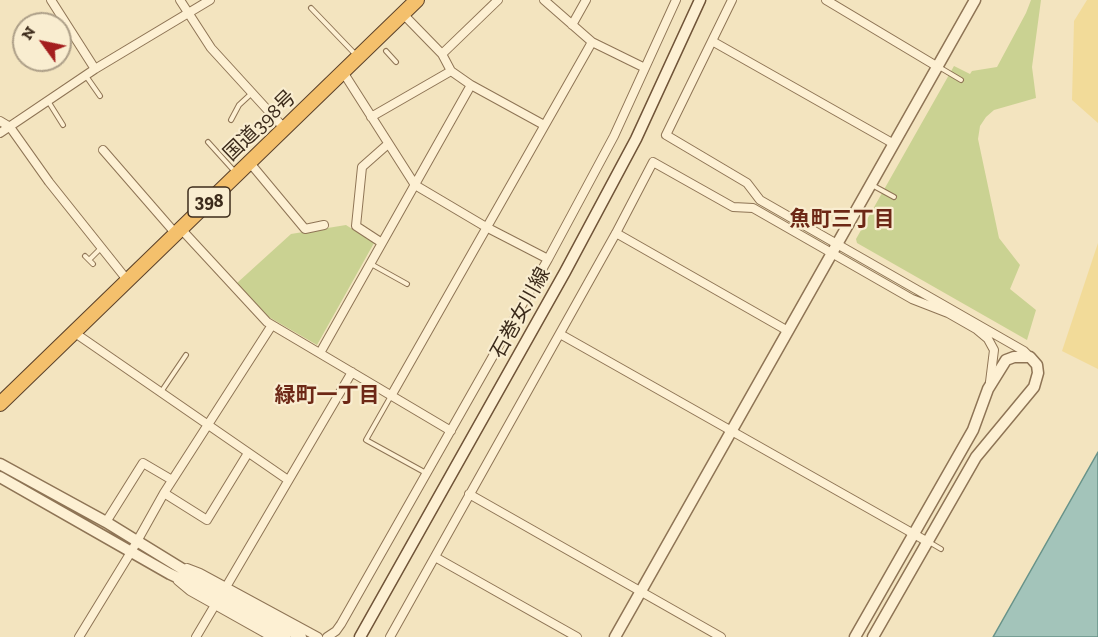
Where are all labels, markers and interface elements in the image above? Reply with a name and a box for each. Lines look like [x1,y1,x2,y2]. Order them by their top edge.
north arrow [12,12,72,72]
text: N [17,23,39,43]
street label: 国道398号 [219,86,301,166]
road number: 398 [188,187,230,217]
district label: 魚町三丁目 [790,207,894,233]
street label: 石巻女川線 [486,263,556,363]
district label: 緑町一丁目 [275,383,379,409]

